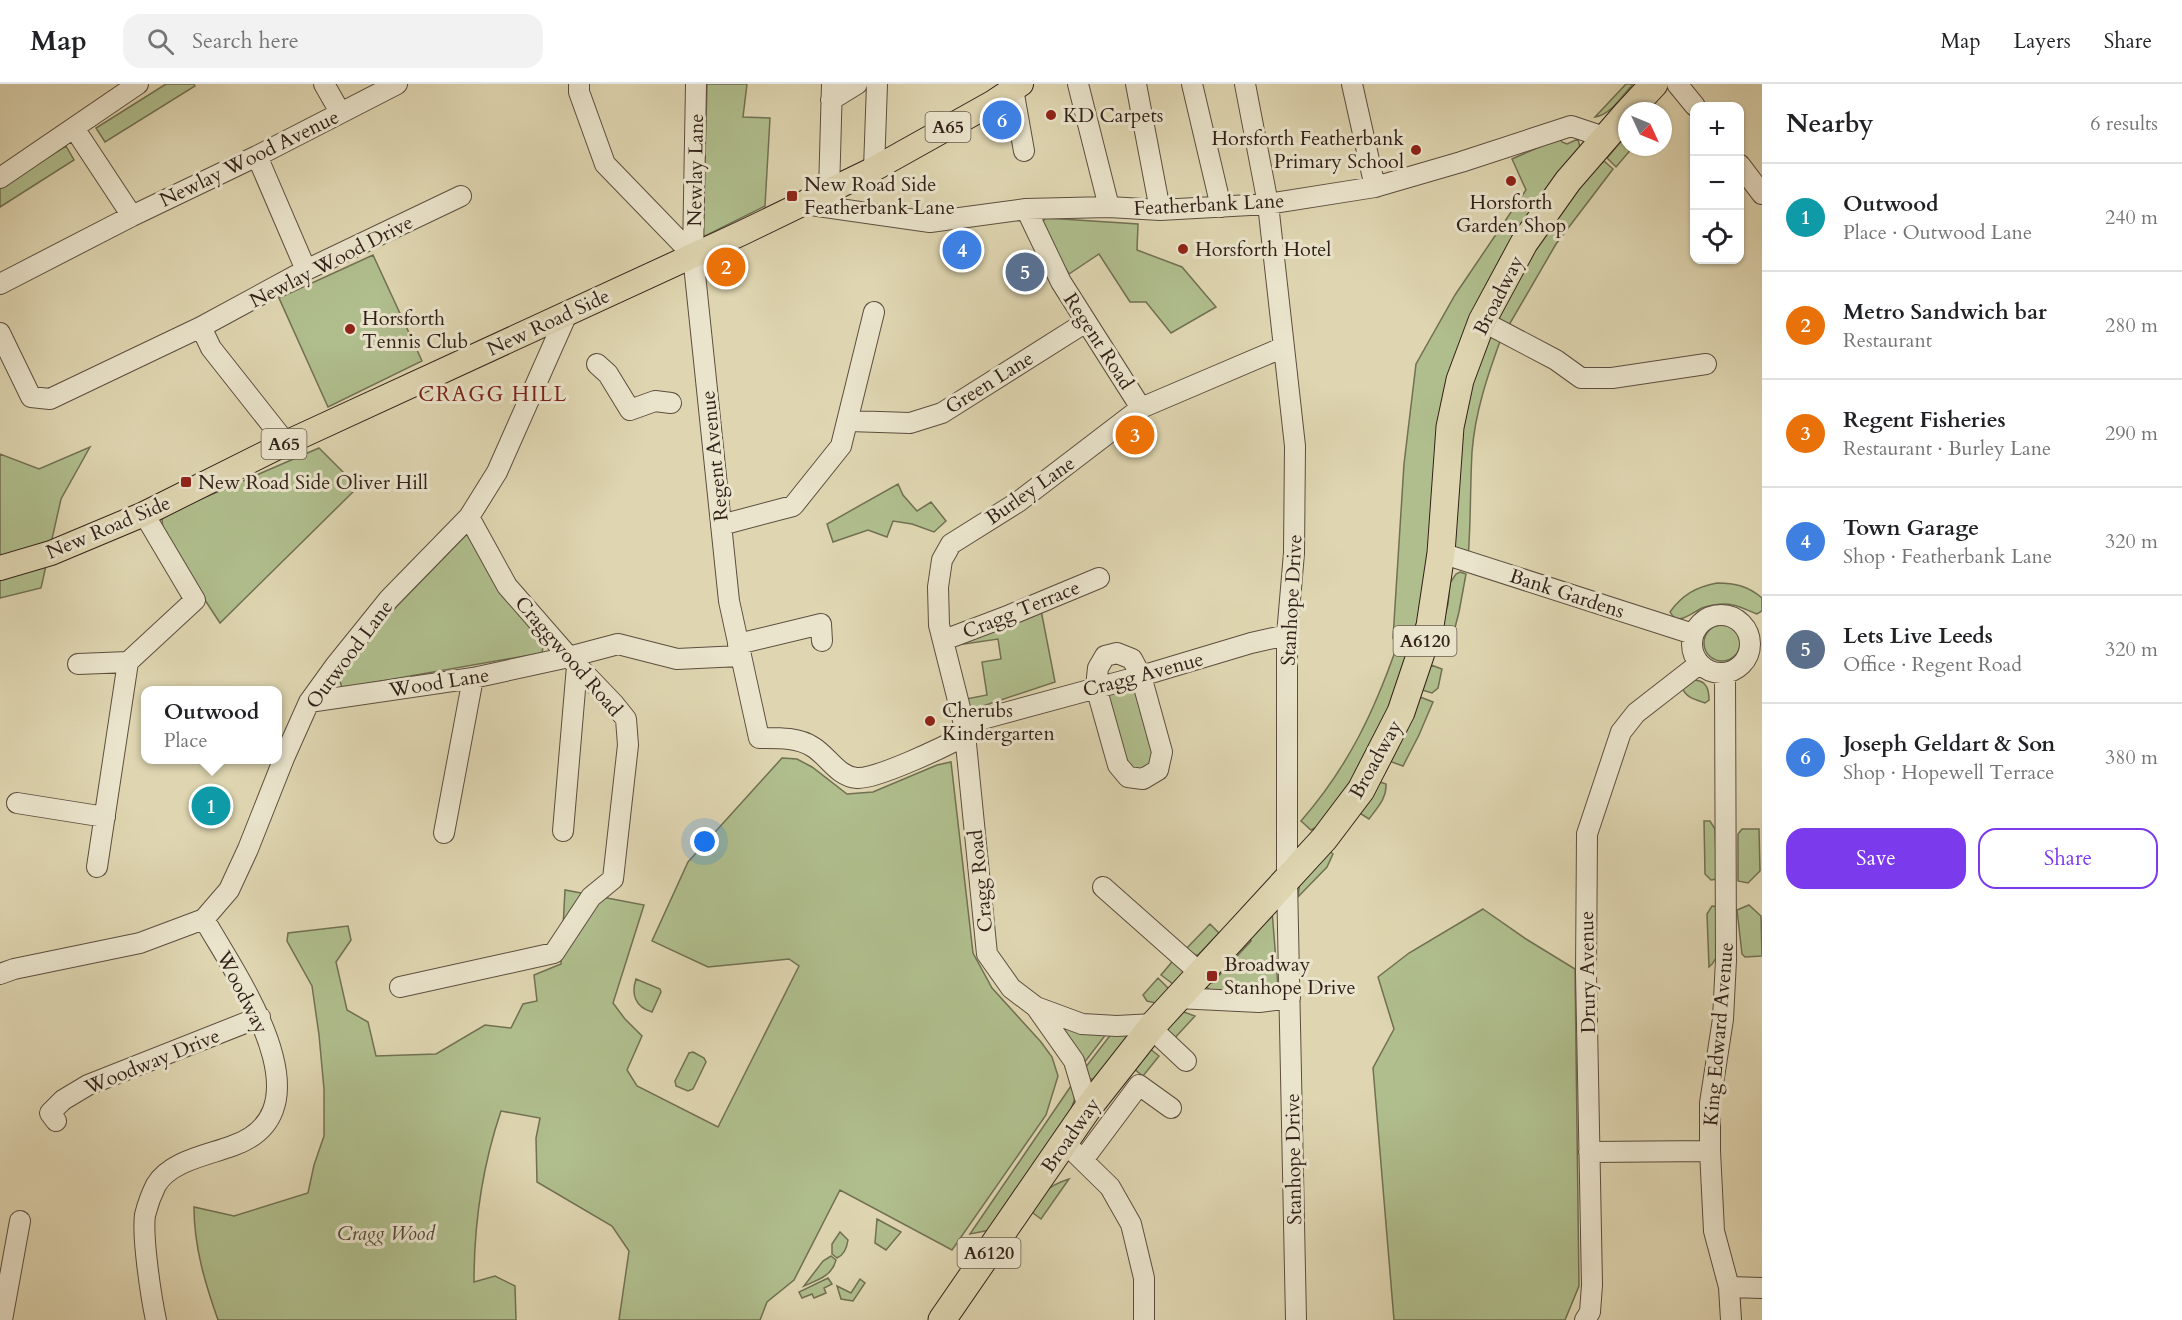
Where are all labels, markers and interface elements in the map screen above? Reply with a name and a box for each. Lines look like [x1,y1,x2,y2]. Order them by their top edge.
search box [123,14,543,68]
text: Map [30,22,87,60]
icon: search [144,25,177,58]
text: Search here [192,26,299,56]
text: Map [1941,27,1981,56]
text: Layers [2014,27,2071,56]
text: Share [2104,27,2152,56]
pin: 6 [982,98,1022,142]
place label: KD Carpets [1063,102,1163,129]
north arrow [1618,102,1672,156]
map controls [1690,102,1744,264]
button: + [1690,102,1744,156]
street label: Newlay Wood Avenue [155,103,343,214]
text: Nearby [1786,106,1874,141]
marker: KD Carpets [1044,108,1058,122]
text: 6 results [2090,110,2158,137]
road number: A65 [926,112,970,142]
street label: Newlay Lane [681,113,710,227]
place label: Horsforth Featherbank Primary School [1211,125,1404,175]
marker: Horsforth Featherbank Primary School [1409,143,1423,157]
button: − [1690,156,1744,210]
place label: New Road Side Featherbank Lane [804,171,955,221]
marker: Horsforth Garden Shop [1504,174,1518,188]
street label: Featherbank Lane [1133,187,1285,222]
marker: New Road Side Featherbank Lane [785,189,799,203]
place label: Horsforth Garden Shop [1456,189,1566,239]
text: Outwood [1843,189,1939,219]
text: 1 [1800,204,1811,231]
text: 240 m [2105,204,2158,231]
street label: Newlay Wood Drive [245,209,418,314]
button: locate [1690,210,1744,264]
text: Place · Outwood Lane [1843,219,2032,246]
pin: 4 [942,228,982,272]
place label: Horsforth Hotel [1195,236,1331,263]
marker: Horsforth Hotel [1176,242,1190,256]
pin: 2 [706,244,746,290]
pin: 5 [1006,250,1044,294]
street label: Broadway [1467,250,1530,340]
street label: New Road Side [483,282,614,363]
street label: Regent Road [1057,288,1140,395]
text: Metro Sandwich bar [1843,297,2047,327]
place label: Horsforth Tennis Club [362,305,468,355]
text: 2 [1800,312,1811,339]
text: 280 m [2105,312,2158,339]
marker: Horsforth Tennis Club [343,322,357,336]
text: Restaurant [1843,327,1932,354]
street label: Green Lane [940,345,1038,420]
district label: CRAGG HILL [418,380,568,409]
street label: Regent Avenue [694,389,735,523]
text: Regent Fisheries [1843,405,2006,435]
pin: 3 [1116,412,1154,458]
text: 3 [1800,420,1811,447]
text: 290 m [2105,420,2158,447]
road number: A65 [262,429,306,459]
text: Restaurant · Burley Lane [1843,435,2051,462]
street label: Burley Lane [980,450,1080,531]
place label: New Road Side Oliver Hill [198,469,428,496]
marker: New Road Side Oliver Hill [179,475,193,489]
street label: New Road Side [42,489,174,566]
text: Town Garage [1843,513,1979,543]
text: 4 [1800,528,1811,555]
text: 320 m [2105,528,2158,555]
street label: Stanhope Drive [1275,534,1308,666]
text: Shop · Featherbank Lane [1843,543,2052,570]
street label: Bank Gardens [1506,562,1628,625]
street label: Cragg Terrace [959,574,1084,645]
street label: Craggwood Road [509,590,629,723]
street label: Outwood Lane [300,594,399,714]
text: Lets Live Leeds [1843,621,1993,651]
road number: A6120 [1394,626,1456,656]
text: 5 [1800,636,1811,663]
text: 320 m [2105,636,2158,663]
street label: Cragg Avenue [1080,645,1206,704]
text: Office · Regent Road [1843,651,2022,678]
street label: Wood Lane [386,661,491,704]
popup [141,686,282,764]
text: Outwood [164,697,259,727]
place label: Cherubs Kindergarten [942,697,1055,747]
marker: Cherubs Kindergarten [923,714,937,728]
street label: Broadway [1343,715,1408,803]
text: Place [164,727,207,754]
text: Joseph Geldart & Son [1843,729,2055,759]
text: 6 [1800,744,1811,771]
text: 380 m [2105,744,2158,771]
text: Shop · Hopewell Terrace [1843,759,2054,786]
pin: 1 [192,784,230,828]
your location [690,827,719,856]
street label: Cragg Road [962,828,999,934]
button: Save [1786,828,1966,889]
button: Share [1978,828,2158,889]
street label: Drury Avenue [1573,910,1602,1034]
street label: King Edward Avenue [1697,941,1740,1127]
street label: Woodway [210,945,275,1039]
place label: Broadway Stanhope Drive [1224,951,1356,1001]
marker: Broadway Stanhope Drive [1205,969,1219,983]
street label: Woodway Drive [80,1022,224,1101]
street label: Broadway [1035,1092,1106,1178]
street label: Stanhope Drive [1279,1093,1308,1225]
park label: Cragg Wood [337,1220,436,1247]
road number: A6120 [958,1238,1020,1268]

